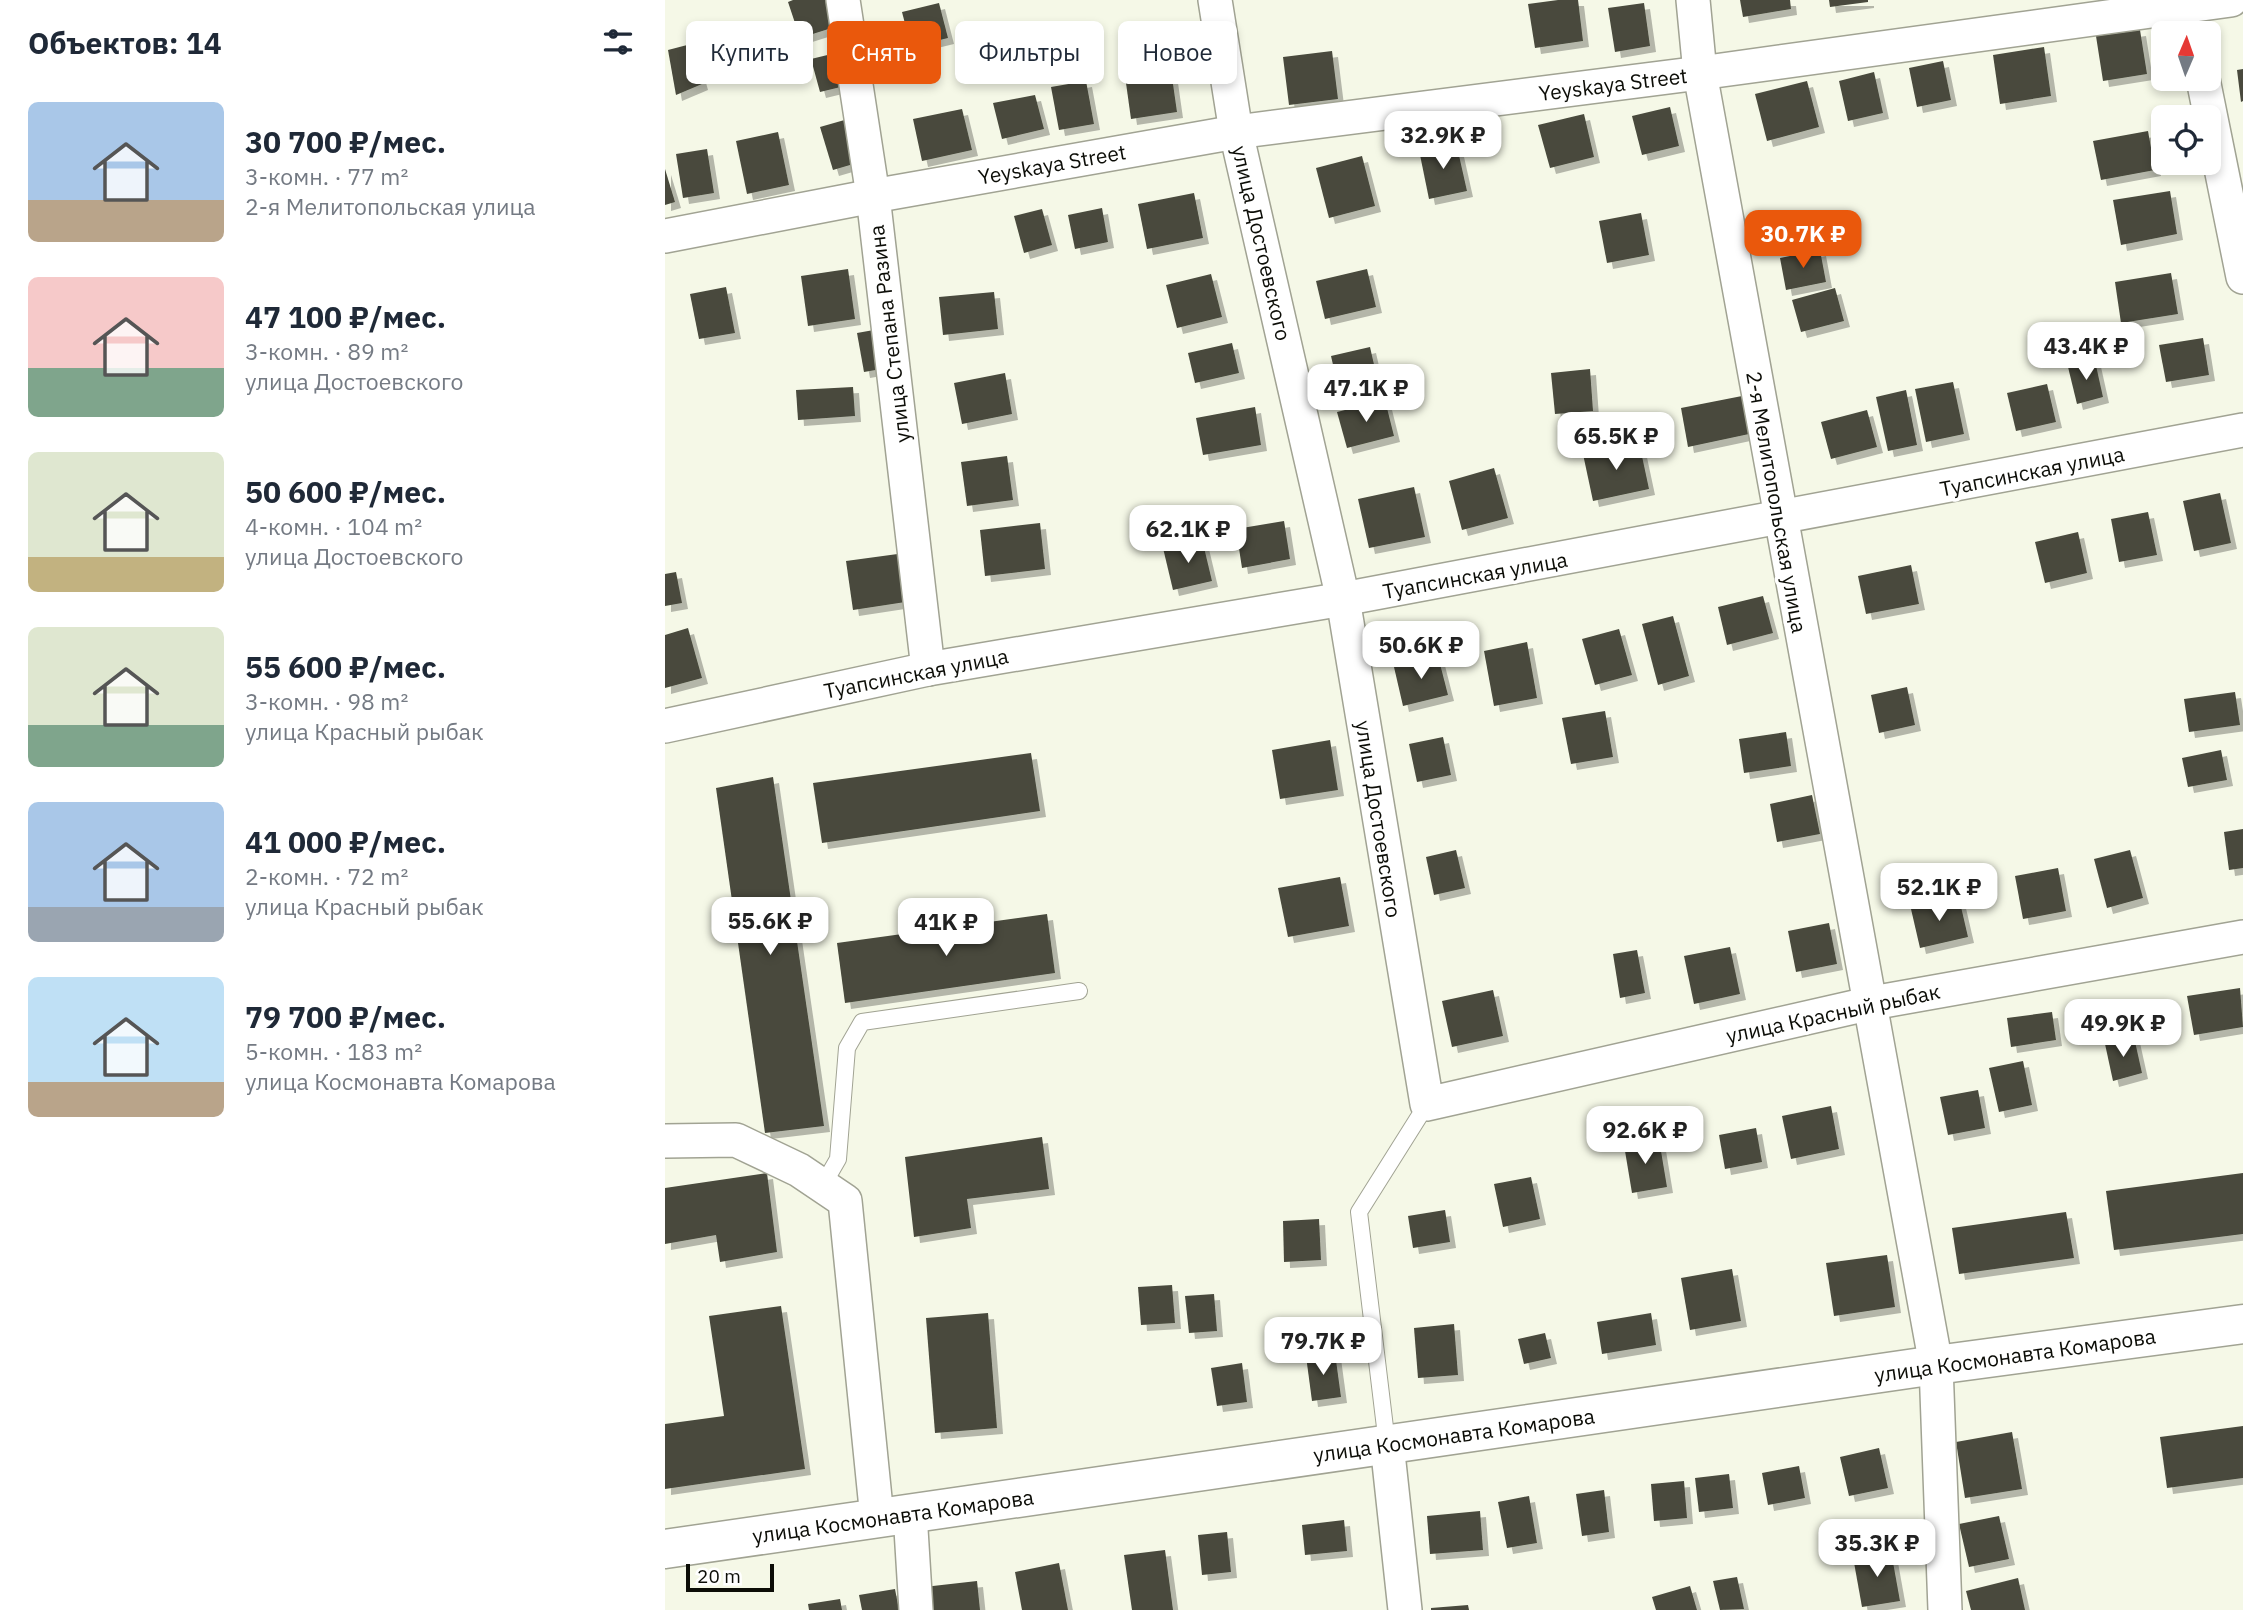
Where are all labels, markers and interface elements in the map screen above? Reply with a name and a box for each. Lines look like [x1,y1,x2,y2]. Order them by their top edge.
chip: Купить [686,21,813,84]
chip: Снять [827,21,941,84]
chip: Фильтры [955,21,1104,84]
chip: Новое [1118,21,1237,84]
north arrow [2151,21,2221,91]
map controls [2151,21,2221,175]
text: Объектов: 14 [28,23,222,62]
icon: filters [599,23,637,61]
street label: Yeyskaya Street [1537,61,1689,107]
button: locate [2151,105,2221,175]
pin: 32.9K ₽ [1378,111,1508,171]
text: 32.9K ₽ [1400,119,1486,149]
text: 30 700 ₽/мес. [245,122,446,161]
icon: home [84,130,168,214]
street label: Yeyskaya Street [976,137,1128,191]
street label: улица Достоевского [1226,143,1298,343]
text: 3-комн. · 77 m² [245,161,408,191]
text: 2-я Мелитопольская улица [245,191,536,221]
pin: 30.7K ₽ [1738,210,1868,270]
text: 30.7K ₽ [1760,218,1846,248]
street label: улица Степана Разина [862,223,916,445]
text: 47 100 ₽/мес. [245,297,446,336]
icon: home [84,305,168,389]
pin: 43.4K ₽ [2021,322,2151,382]
text: 43.4K ₽ [2043,330,2129,360]
text: 3-комн. · 89 m² [245,336,408,366]
pin: 47.1K ₽ [1301,364,1431,424]
text: улица Достоевского [245,366,463,396]
street label: 2-я Мелитопольская улица [1740,369,1814,635]
text: 47.1K ₽ [1323,372,1409,402]
pin: 65.5K ₽ [1551,412,1681,472]
text: 65.5K ₽ [1573,420,1659,450]
street label: Туапсинская улица [1937,439,2127,503]
text: 50 600 ₽/мес. [245,472,446,511]
icon: home [84,480,168,564]
pin: 62.1K ₽ [1123,505,1253,565]
text: 4-комн. · 104 m² [245,511,422,541]
text: 62.1K ₽ [1145,513,1231,543]
text: улица Достоевского [245,541,463,571]
street label: Туапсинская улица [1380,545,1570,605]
pin: 50.6K ₽ [1356,622,1486,681]
text: 50.6K ₽ [1378,629,1464,659]
street label: Туапсинская улица [821,641,1011,705]
text: 55 600 ₽/мес. [245,647,446,686]
icon: home [84,655,168,739]
text: 3-комн. · 98 m² [245,686,408,716]
text: улица Красный рыбак [245,716,484,746]
street label: улица Достоевского [1350,718,1408,920]
text: 41 000 ₽/мес. [245,822,446,861]
icon: home [84,830,168,914]
text: 2-комн. · 72 m² [245,861,408,891]
pin: 52.1K ₽ [1874,864,2004,923]
text: 52.1K ₽ [1896,871,1982,901]
text: улица Красный рыбак [245,891,484,921]
pin: 55.6K ₽ [705,898,835,957]
pin: 41K ₽ [897,898,995,958]
text: 55.6K ₽ [727,905,813,935]
text: 41K ₽ [914,906,978,936]
street label: улица Красный рыбак [1724,977,1942,1049]
text: 79 700 ₽/мес. [245,997,446,1036]
pin: 49.9K ₽ [2058,1000,2188,1059]
icon: home [84,1005,168,1089]
text: 49.9K ₽ [2080,1007,2166,1037]
text: 5-комн. · 183 m² [245,1036,422,1066]
text: улица Космонавта Комарова [245,1066,556,1096]
pin: 92.6K ₽ [1580,1106,1710,1166]
text: 92.6K ₽ [1602,1114,1688,1144]
pin: 79.7K ₽ [1258,1318,1388,1377]
street label: улица Космонавта Комарова [1873,1321,2157,1389]
text: 79.7K ₽ [1280,1325,1366,1355]
street label: улица Космонавта Комарова [1312,1401,1596,1469]
street label: улица Космонавта Комарова [751,1482,1035,1550]
pin: 35.3K ₽ [1812,1520,1942,1579]
text: 35.3K ₽ [1834,1527,1920,1557]
scale bar [686,1561,773,1593]
text: 20 m [697,1564,741,1588]

